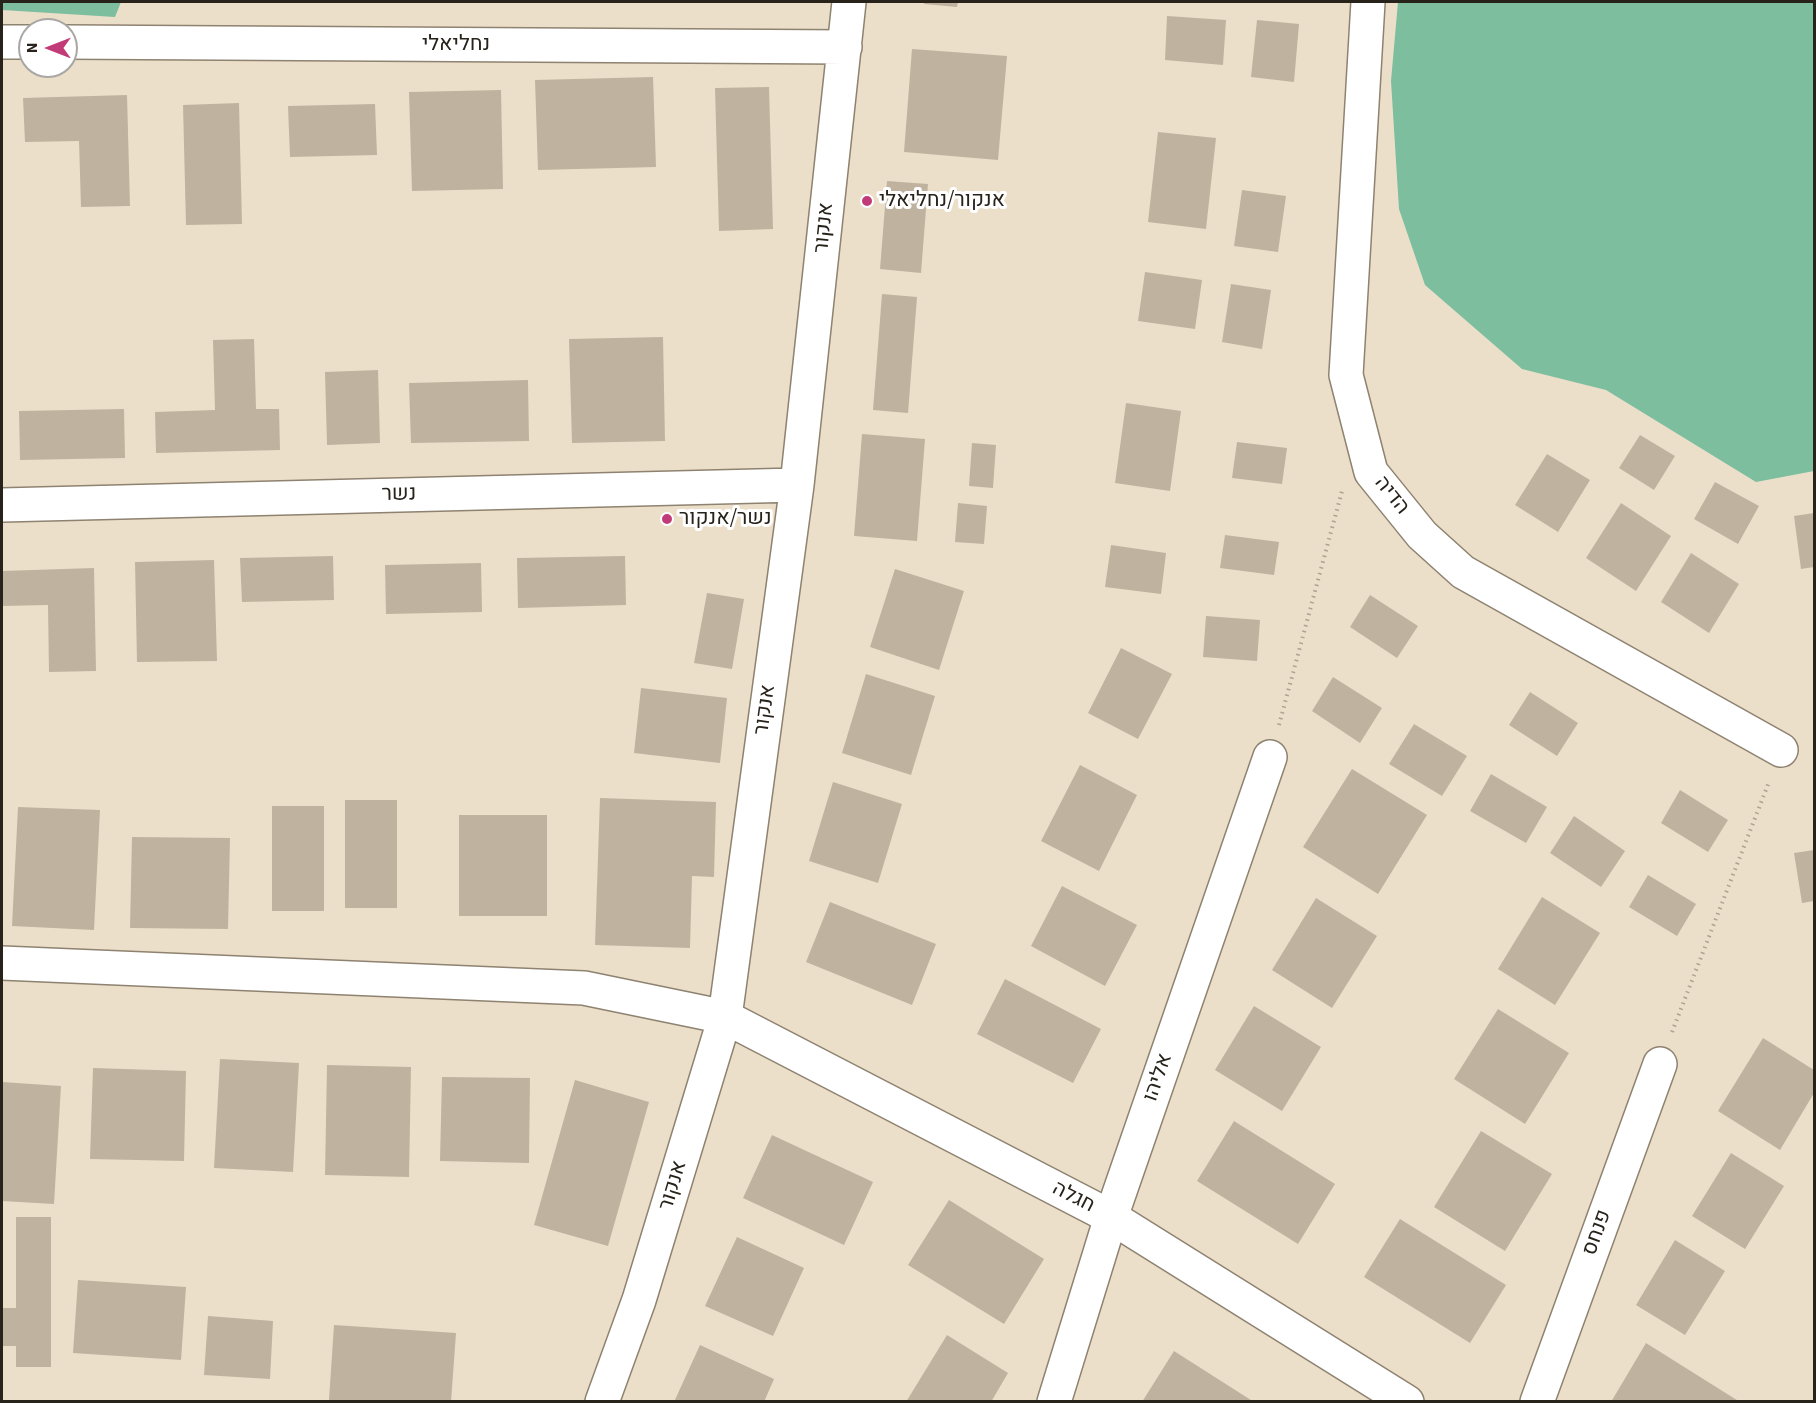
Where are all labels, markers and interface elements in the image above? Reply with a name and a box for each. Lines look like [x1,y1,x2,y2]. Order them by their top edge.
north arrow [18,18,78,78]
street label: נחליאלי [422,32,490,58]
text: N [21,43,43,53]
place label: אנקור/נחליאלי [879,188,1005,214]
marker: אנקור/נחליאלי [860,194,874,208]
street label: אנקור [810,202,840,254]
street label: הדיה [1368,472,1414,520]
street label: נשר [381,482,417,508]
place label: נשר/אנקור [679,506,772,532]
marker: נשר/אנקור [660,512,674,526]
street label: אנקור [750,683,782,737]
street label: אליהו [1139,1051,1179,1105]
street label: אנקור [655,1158,693,1214]
street label: חגלה [1048,1177,1098,1219]
street label: פנחס [1578,1207,1618,1259]

